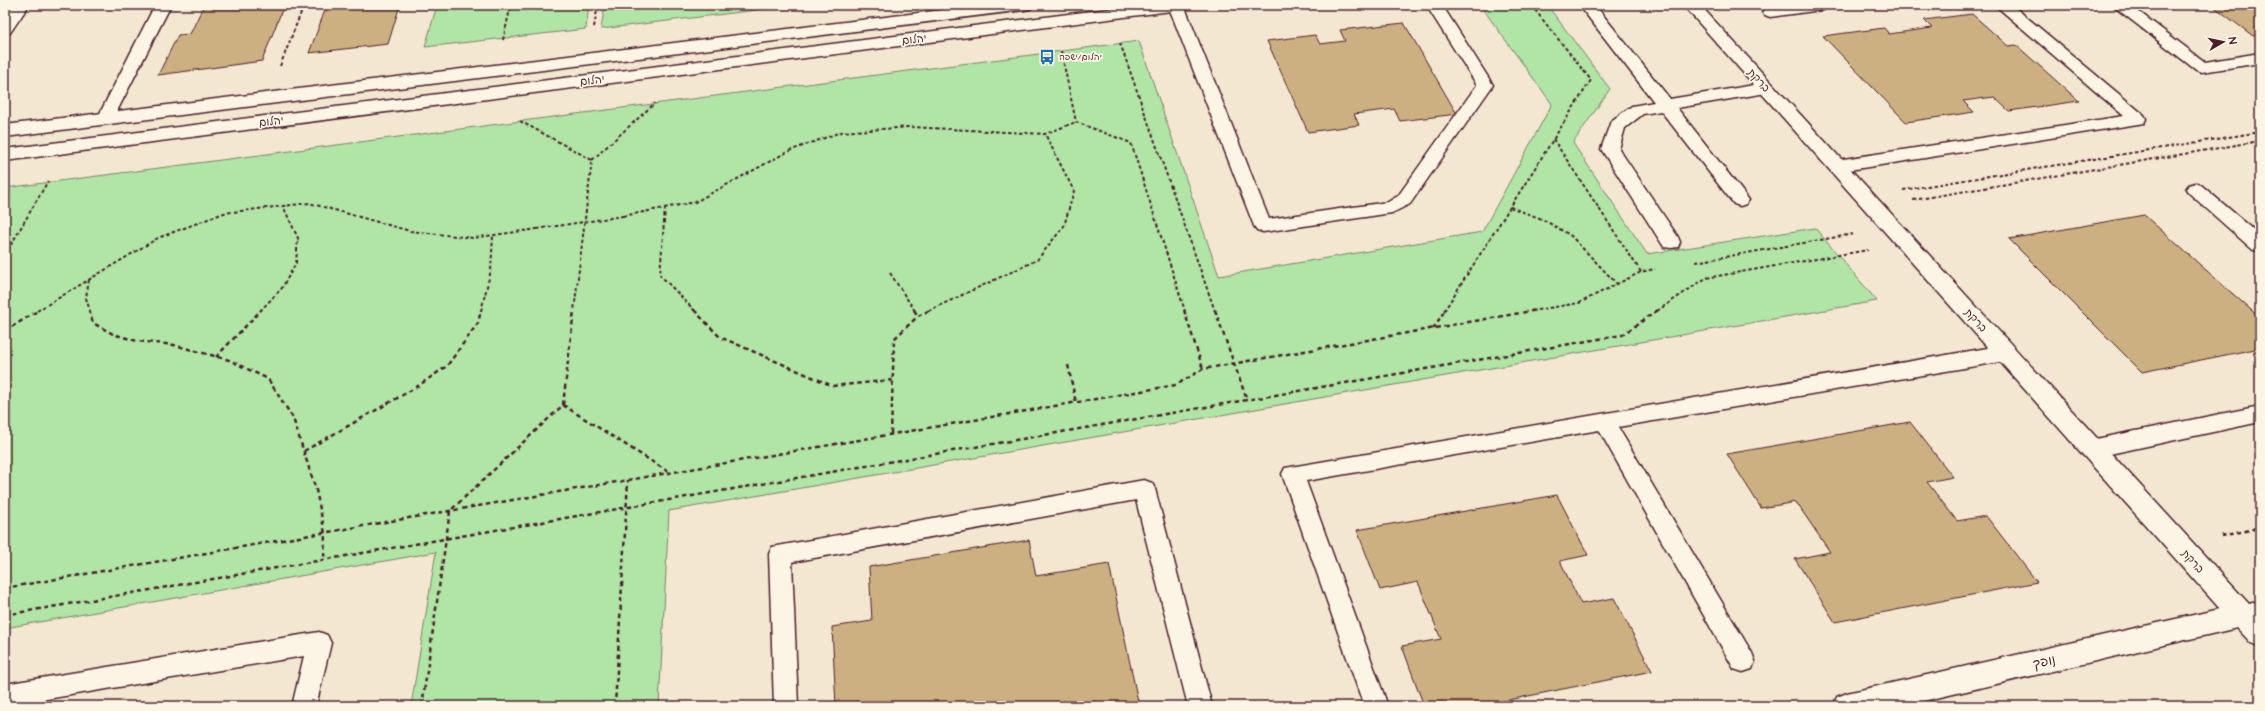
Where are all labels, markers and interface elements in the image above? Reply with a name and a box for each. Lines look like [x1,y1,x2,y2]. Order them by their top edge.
north arrow [2203,22,2243,62]
street label: יהלום [901,31,927,48]
text: N [2224,36,2240,45]
bus stop icon: יהלום/ישפה [1038,48,1056,66]
place label: יהלום/ישפה [1059,51,1102,64]
street label: ברקת [1743,65,1773,95]
street label: יהלום [579,72,605,89]
street label: יהלום [258,113,284,130]
street label: ברקת [1960,305,1990,335]
street label: ברקת [2177,546,2207,576]
street label: נופך [2031,651,2057,673]

